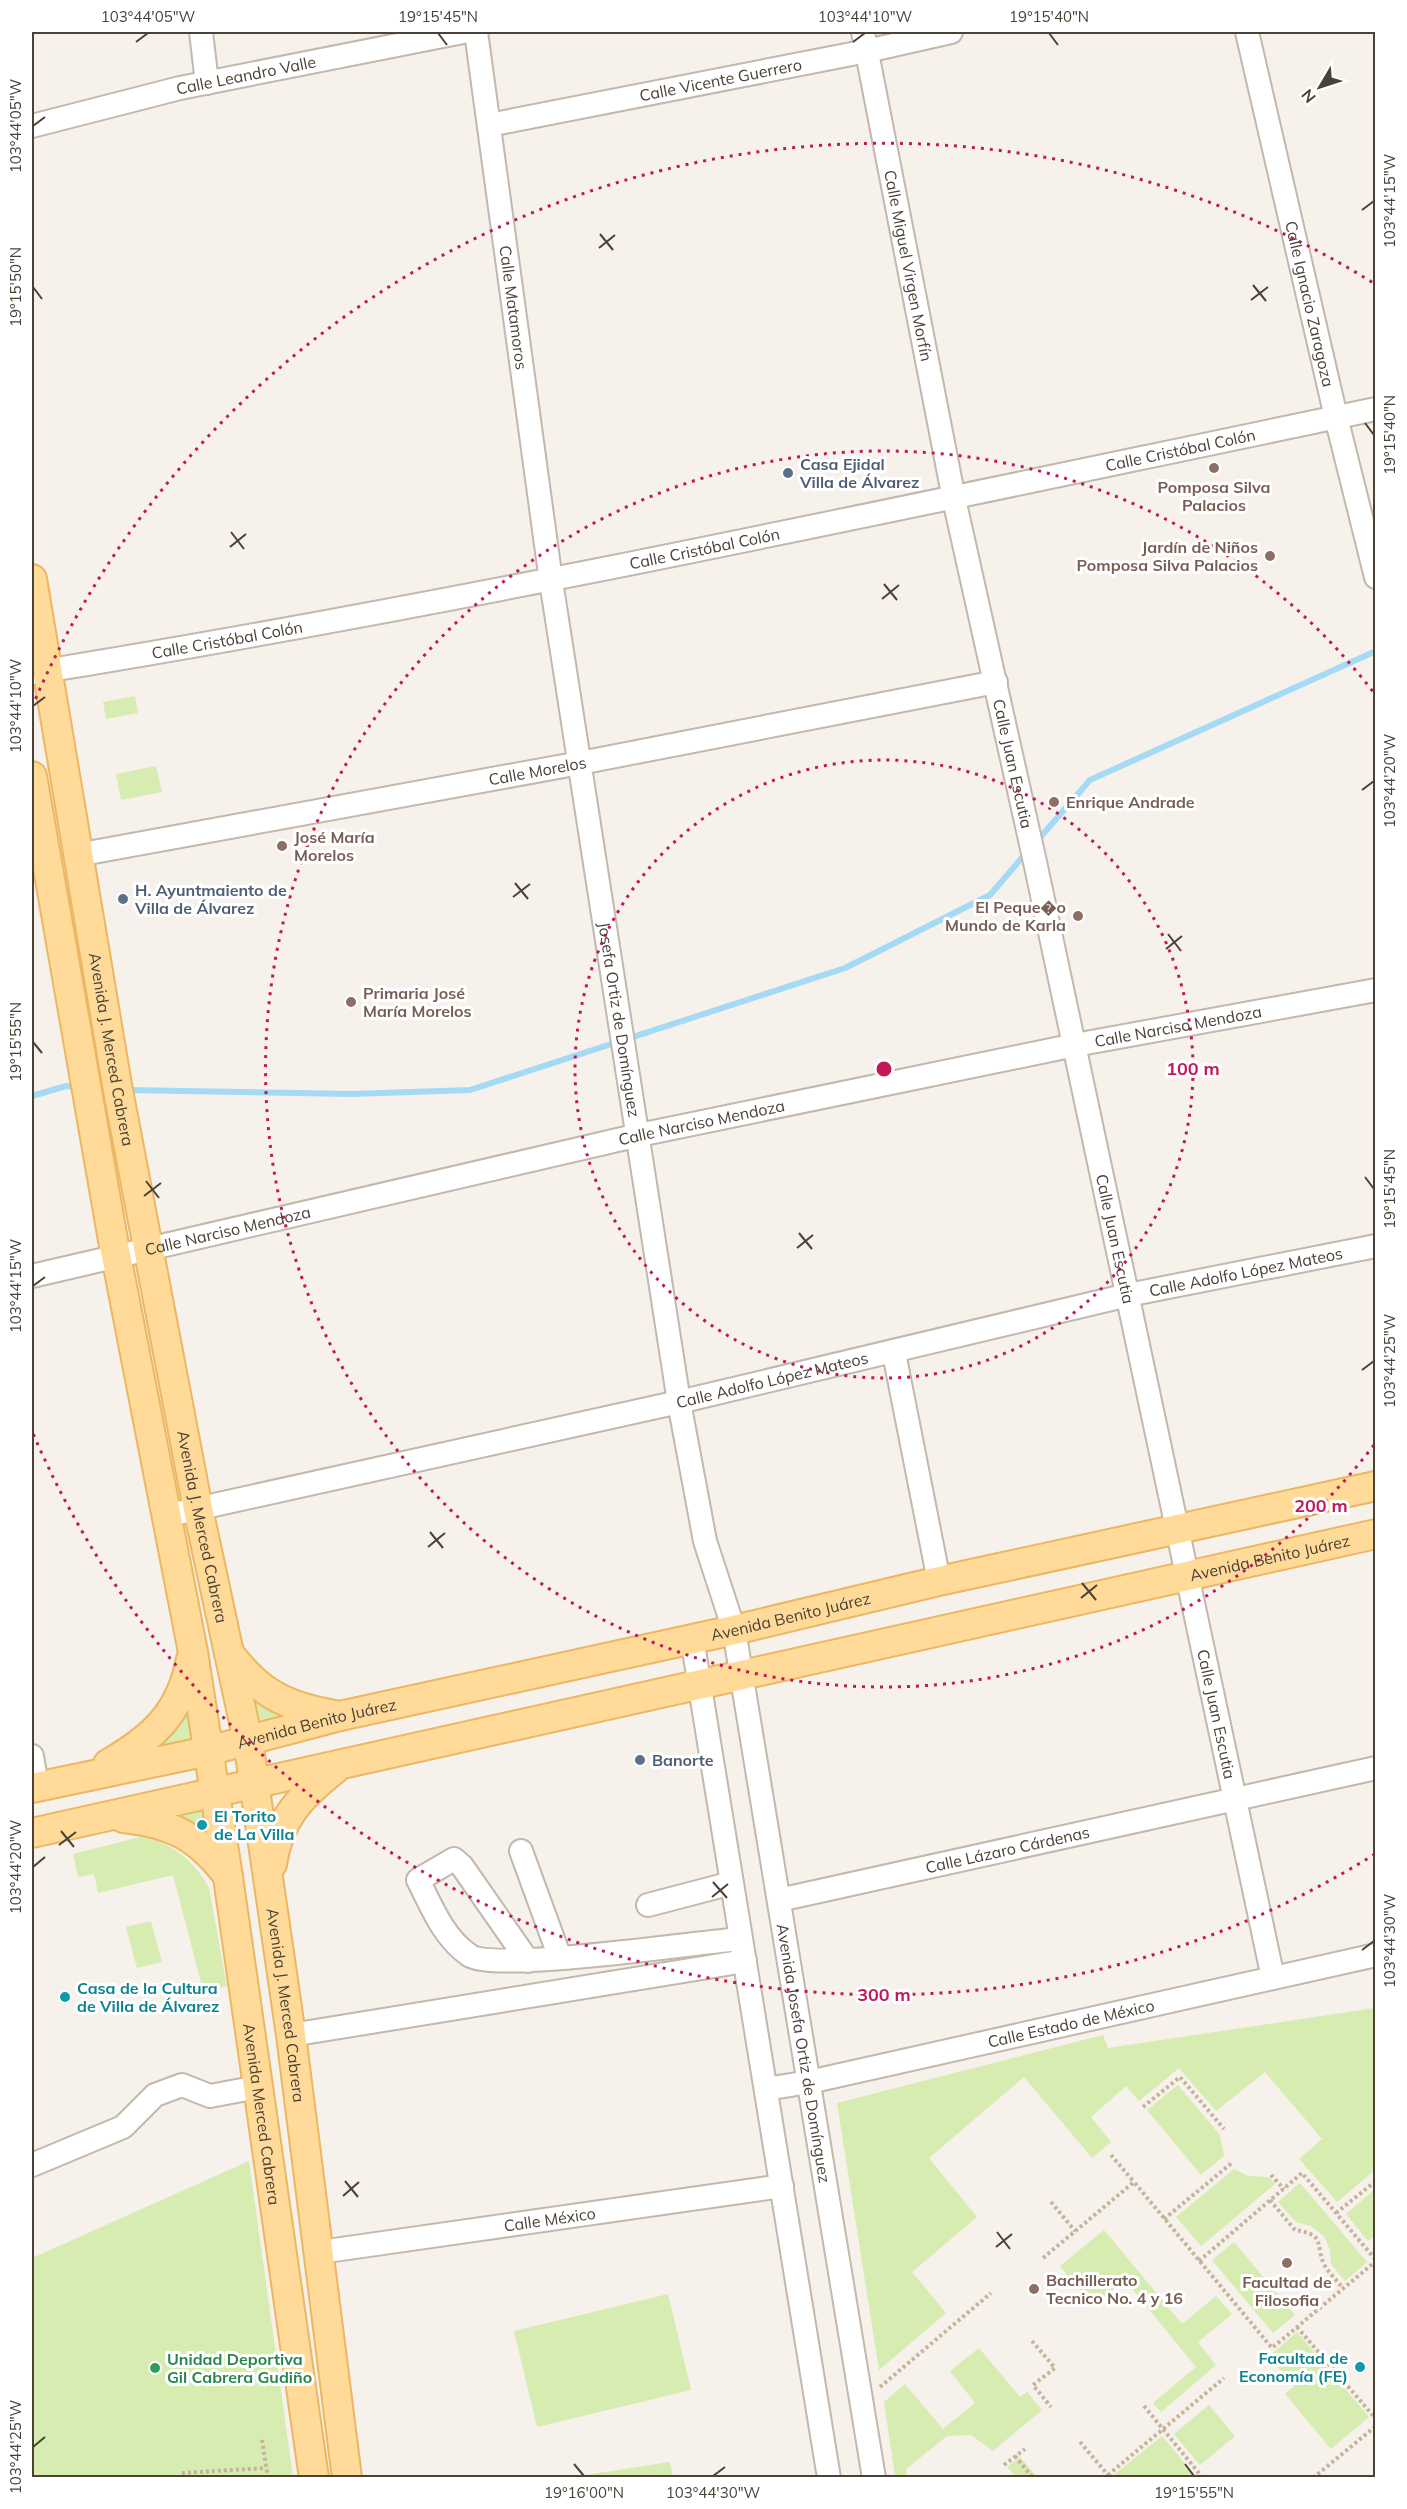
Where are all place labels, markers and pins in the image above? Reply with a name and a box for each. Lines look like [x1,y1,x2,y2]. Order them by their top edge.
place label: Casa Ejidal Villa de Álvarez [799,454,919,492]
marker: Pomposa Silva Palacios [1207,461,1221,475]
marker: Casa Ejidal Villa de Álvarez [781,466,795,480]
place label: Pomposa Silva Palacios [1158,477,1270,515]
place label: Jardín de Niños Pomposa Silva Palacios [1077,537,1258,575]
marker: Jardín de Niños Pomposa Silva Palacios [1263,549,1277,563]
place label: Enrique Andrade [1066,792,1195,812]
marker: Enrique Andrade [1047,795,1061,809]
place label: José María Morelos [294,827,375,865]
marker: José María Morelos [275,839,289,853]
place label: H. Ayuntmaiento de Villa de Álvarez [134,880,287,918]
marker: H. Ayuntmaiento de Villa de Álvarez [116,892,130,906]
place label: El Peque�o Mundo de Karla [945,897,1066,935]
marker: El Peque�o Mundo de Karla [1071,909,1085,923]
place label: Primaria José María Morelos [363,983,472,1021]
marker: Primaria José María Morelos [344,995,358,1009]
centre of rings [874,1059,894,1079]
place label: Banorte [652,1750,714,1770]
marker: Banorte [633,1753,647,1767]
place label: El Torito de La Villa [214,1806,294,1844]
marker: El Torito de La Villa [195,1818,209,1832]
place label: Casa de la Cultura de Villa de Álvarez [77,1978,219,2016]
marker: Casa de la Cultura de Villa de Álvarez [58,1990,72,2004]
marker: Facultad de Filosofia [1280,2256,1294,2270]
place label: Bachillerato Tecnico No. 4 y 16 [1046,2270,1183,2308]
place label: Facultad de Filosofia [1242,2272,1332,2310]
marker: Bachillerato Tecnico No. 4 y 16 [1027,2282,1041,2296]
place label: Facultad de Economía (FE) [1239,2348,1348,2386]
place label: Unidad Deportiva Gil Cabrera Gudiño [167,2349,312,2387]
marker: Facultad de Economía (FE) [1353,2360,1367,2374]
marker: Unidad Deportiva Gil Cabrera Gudiño [148,2361,162,2375]

